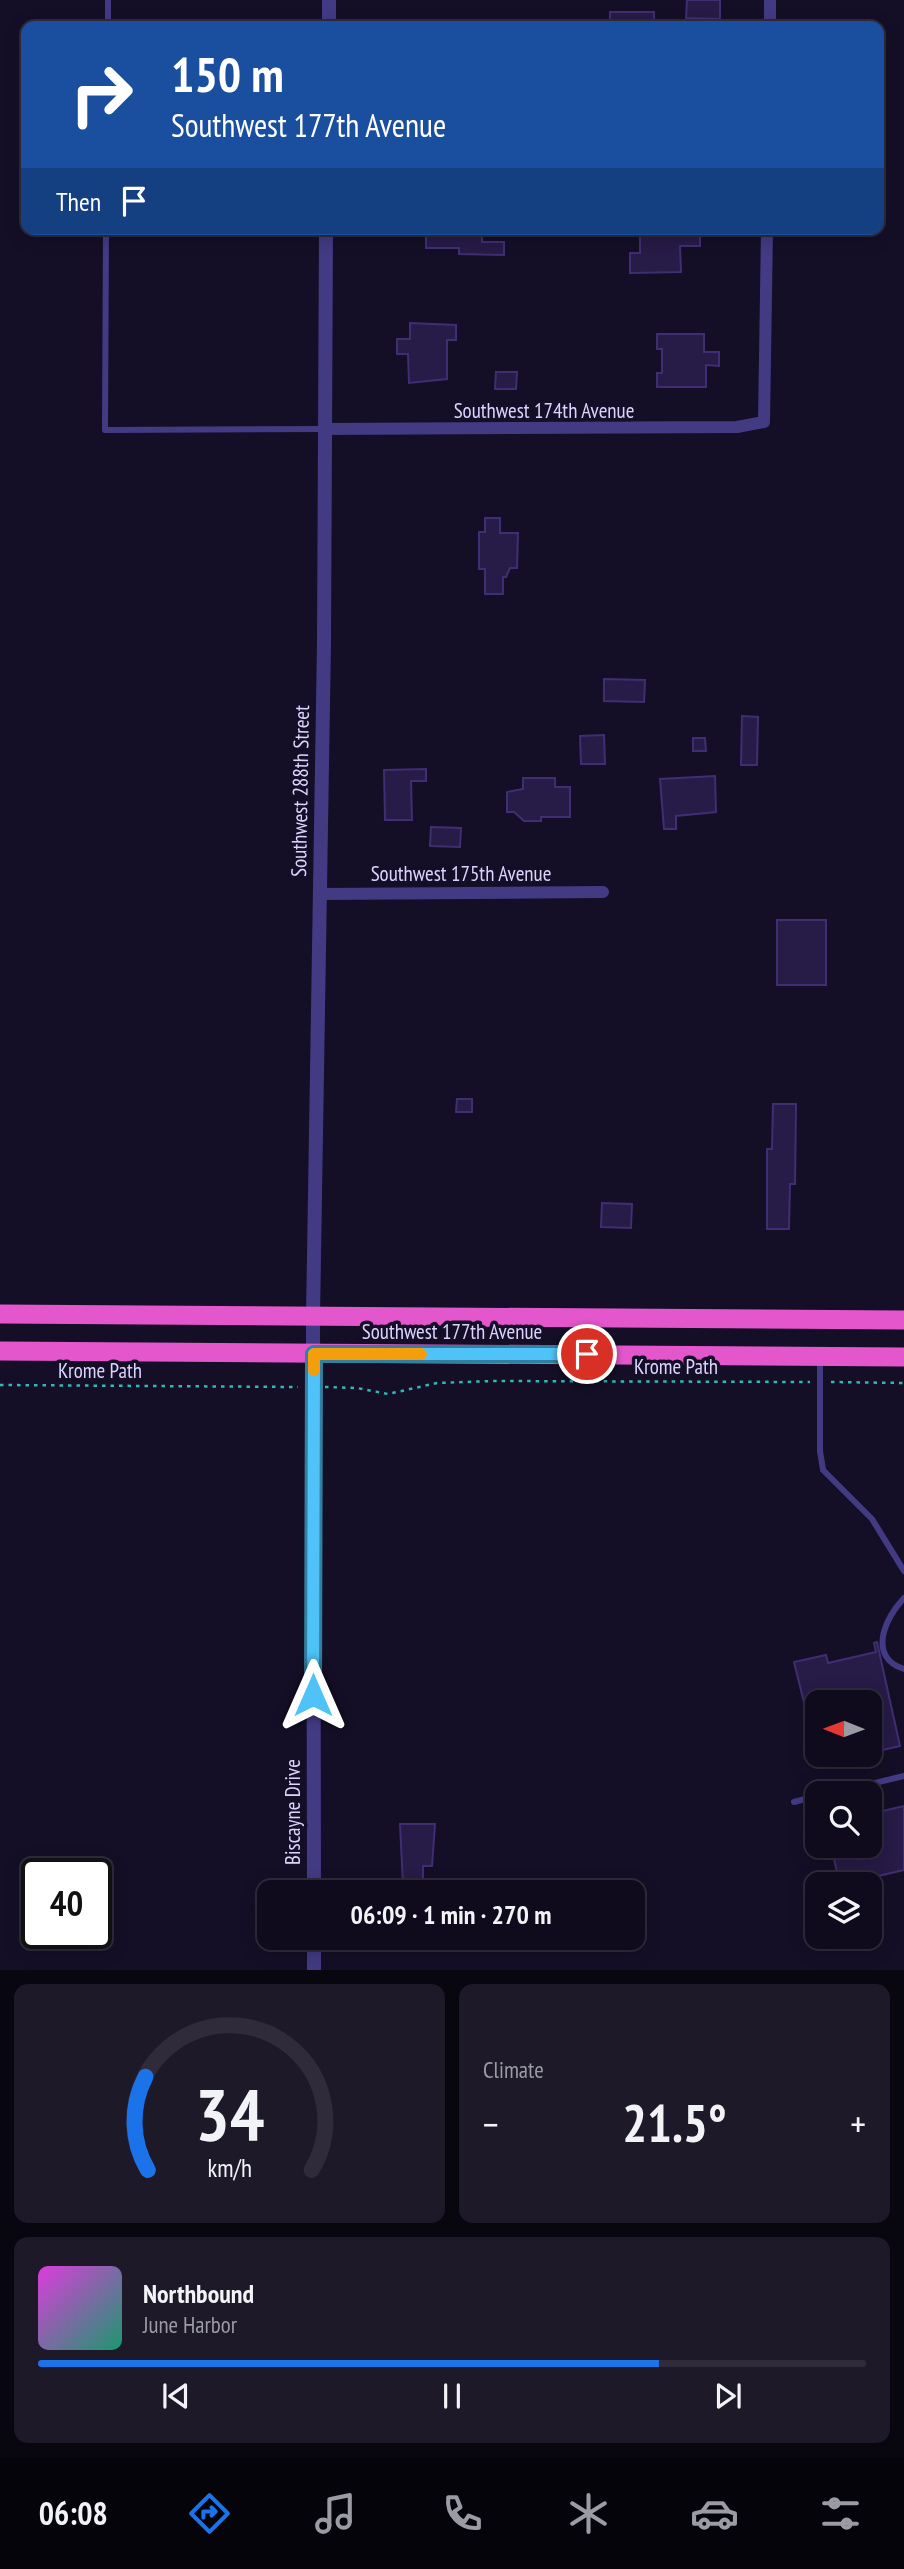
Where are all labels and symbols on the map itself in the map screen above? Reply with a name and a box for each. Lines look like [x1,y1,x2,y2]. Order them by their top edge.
street label: Southwest 174th Avenue [454,397,634,424]
street label: Southwest 288th Street [285,705,315,877]
street label: Southwest 175th Avenue [371,860,551,887]
street label: Southwest 177th Avenue [362,1318,542,1345]
pin [557,1324,617,1384]
street label: Krome Path [634,1353,718,1380]
street label: Krome Path [58,1357,142,1384]
position arrow [276,1658,350,1732]
north arrow [805,1690,882,1768]
street label: Biscayne Drive [279,1759,306,1865]
speed limit sign: 40 [21,1858,112,1949]

